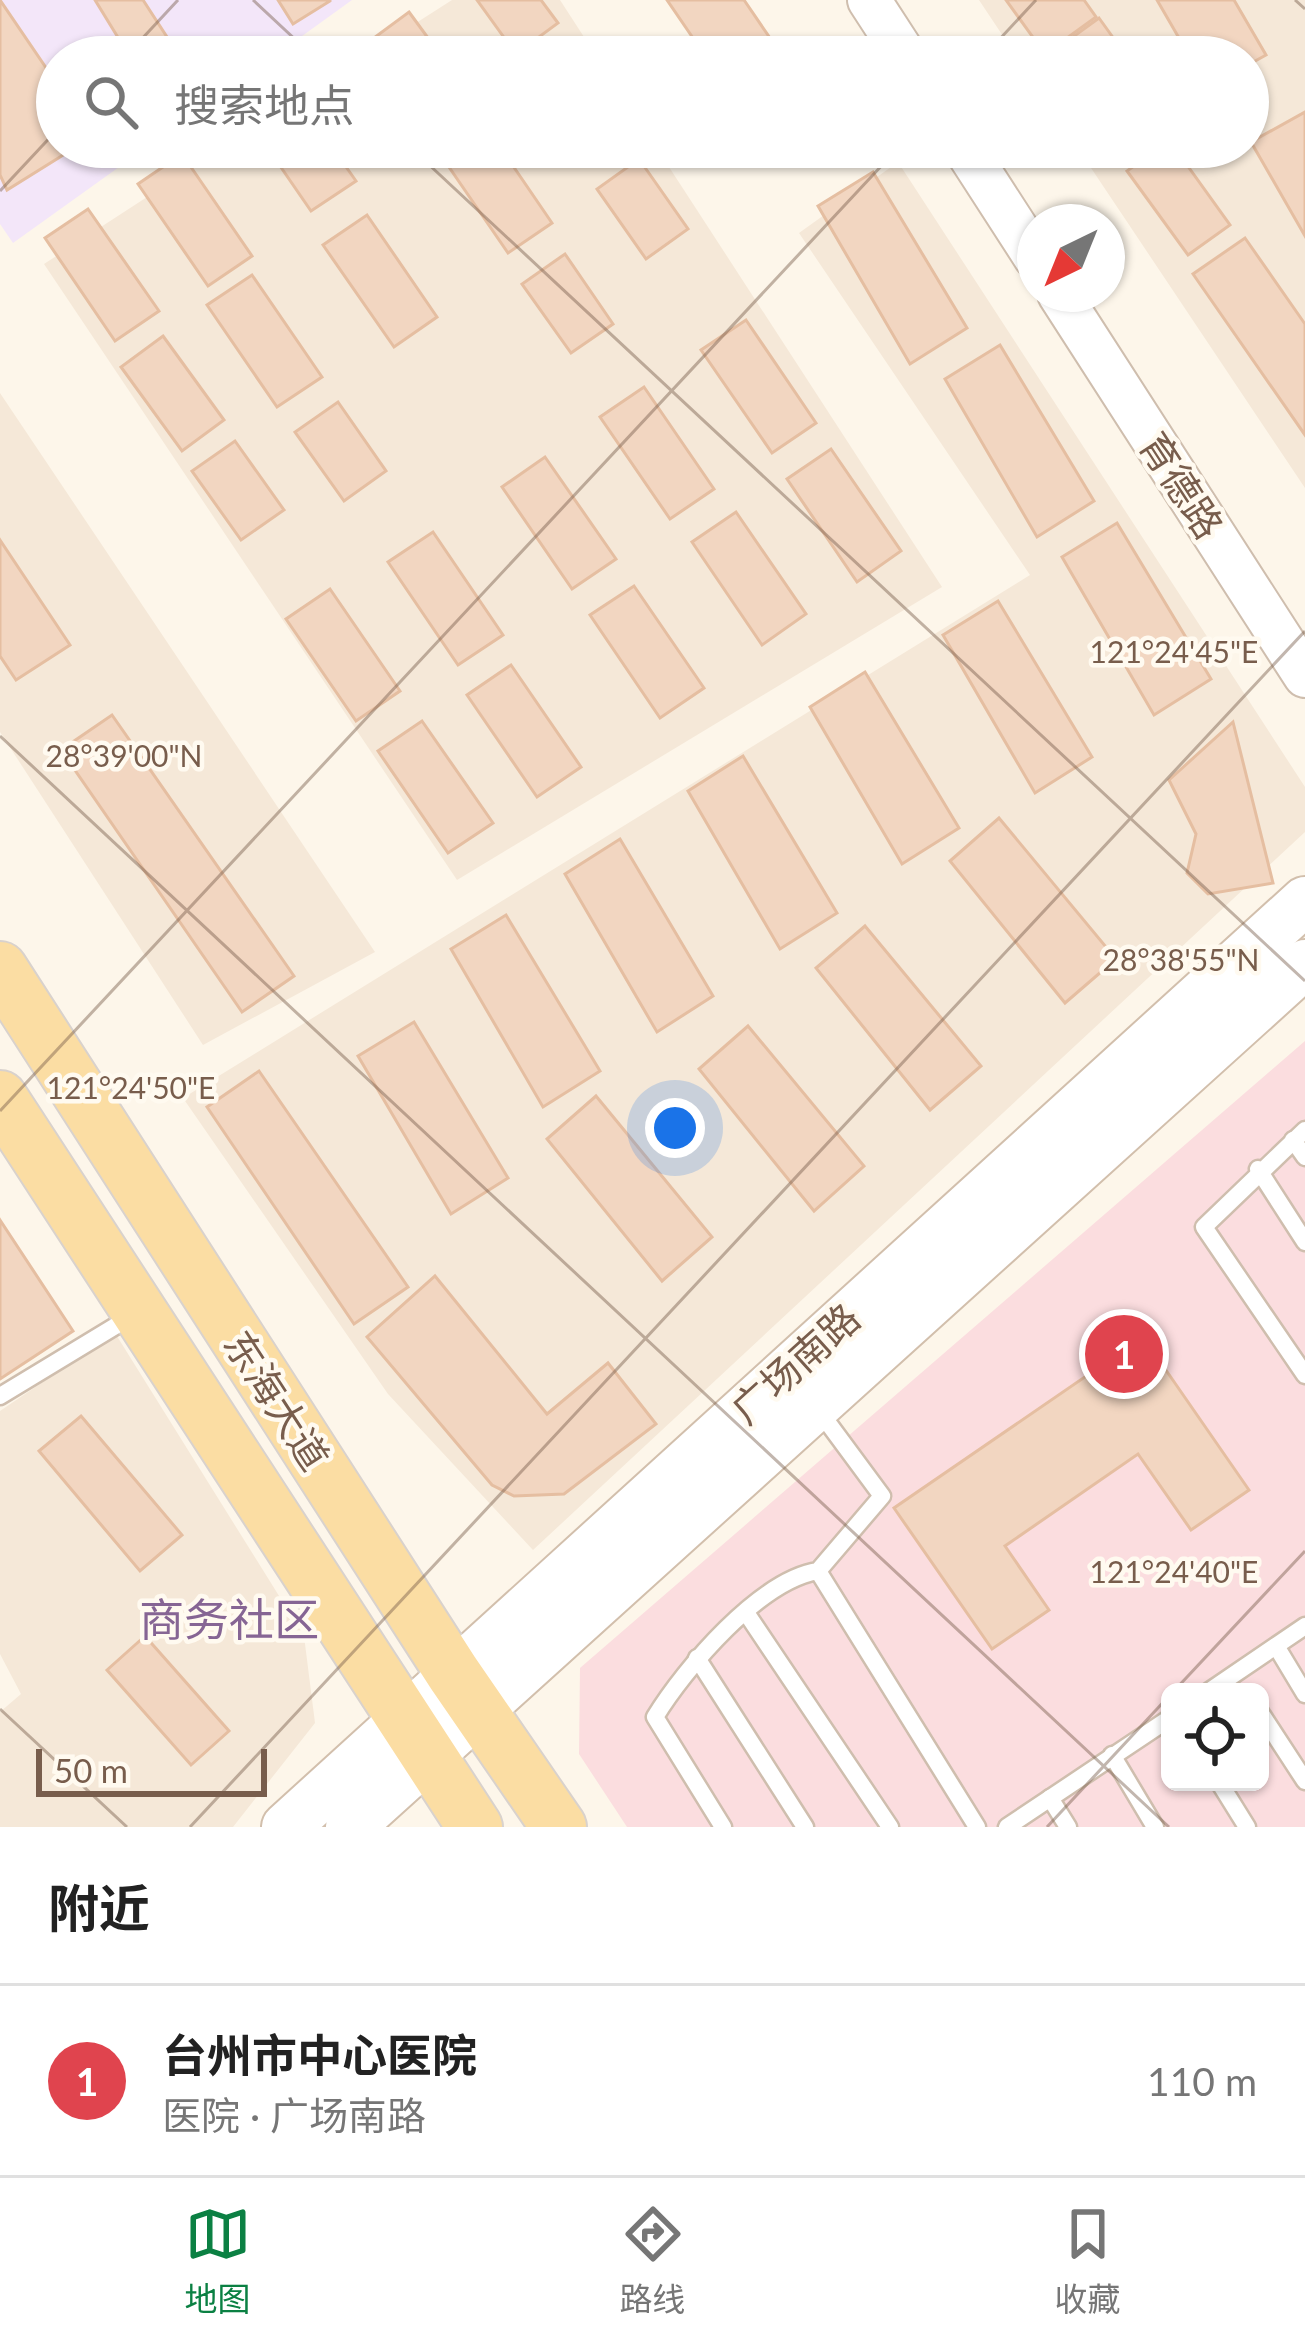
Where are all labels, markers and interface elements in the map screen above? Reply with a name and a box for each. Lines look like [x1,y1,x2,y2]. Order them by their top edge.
search box [36,36,1269,168]
icon: search [78,69,144,135]
text: 搜索地点 [174,78,354,132]
north arrow [1017,204,1125,312]
street label: 育德路 [1131,423,1233,547]
text: 121°24'45"E [1090,633,1258,669]
text: 28°39'00"N [46,737,202,773]
text: 28°38'55"N [1103,941,1259,977]
text: 121°24'50"E [47,1069,215,1105]
your location [645,1098,705,1158]
street label: 广场南路 [722,1294,868,1432]
pin: 1 [1085,1309,1163,1399]
street label: 东海大道 [215,1322,339,1478]
text: 121°24'40"E [1090,1553,1258,1589]
district label: 商务社区 [139,1592,319,1646]
map controls [1161,1683,1269,1791]
button: locate [1161,1683,1269,1791]
scale bar [36,1743,267,1796]
text: 50 m [54,1750,128,1790]
text: 附近 [48,1877,150,1938]
text: 台州市中心医院 [162,2028,477,2082]
text: 1 [76,2058,98,2104]
text: 110 m [1147,2058,1257,2104]
text: 医院 · 广场南路 [162,2092,426,2138]
tab: 地图 [185,2201,251,2321]
tab: 路线 [620,2201,686,2321]
tab: 收藏 [1055,2201,1121,2321]

